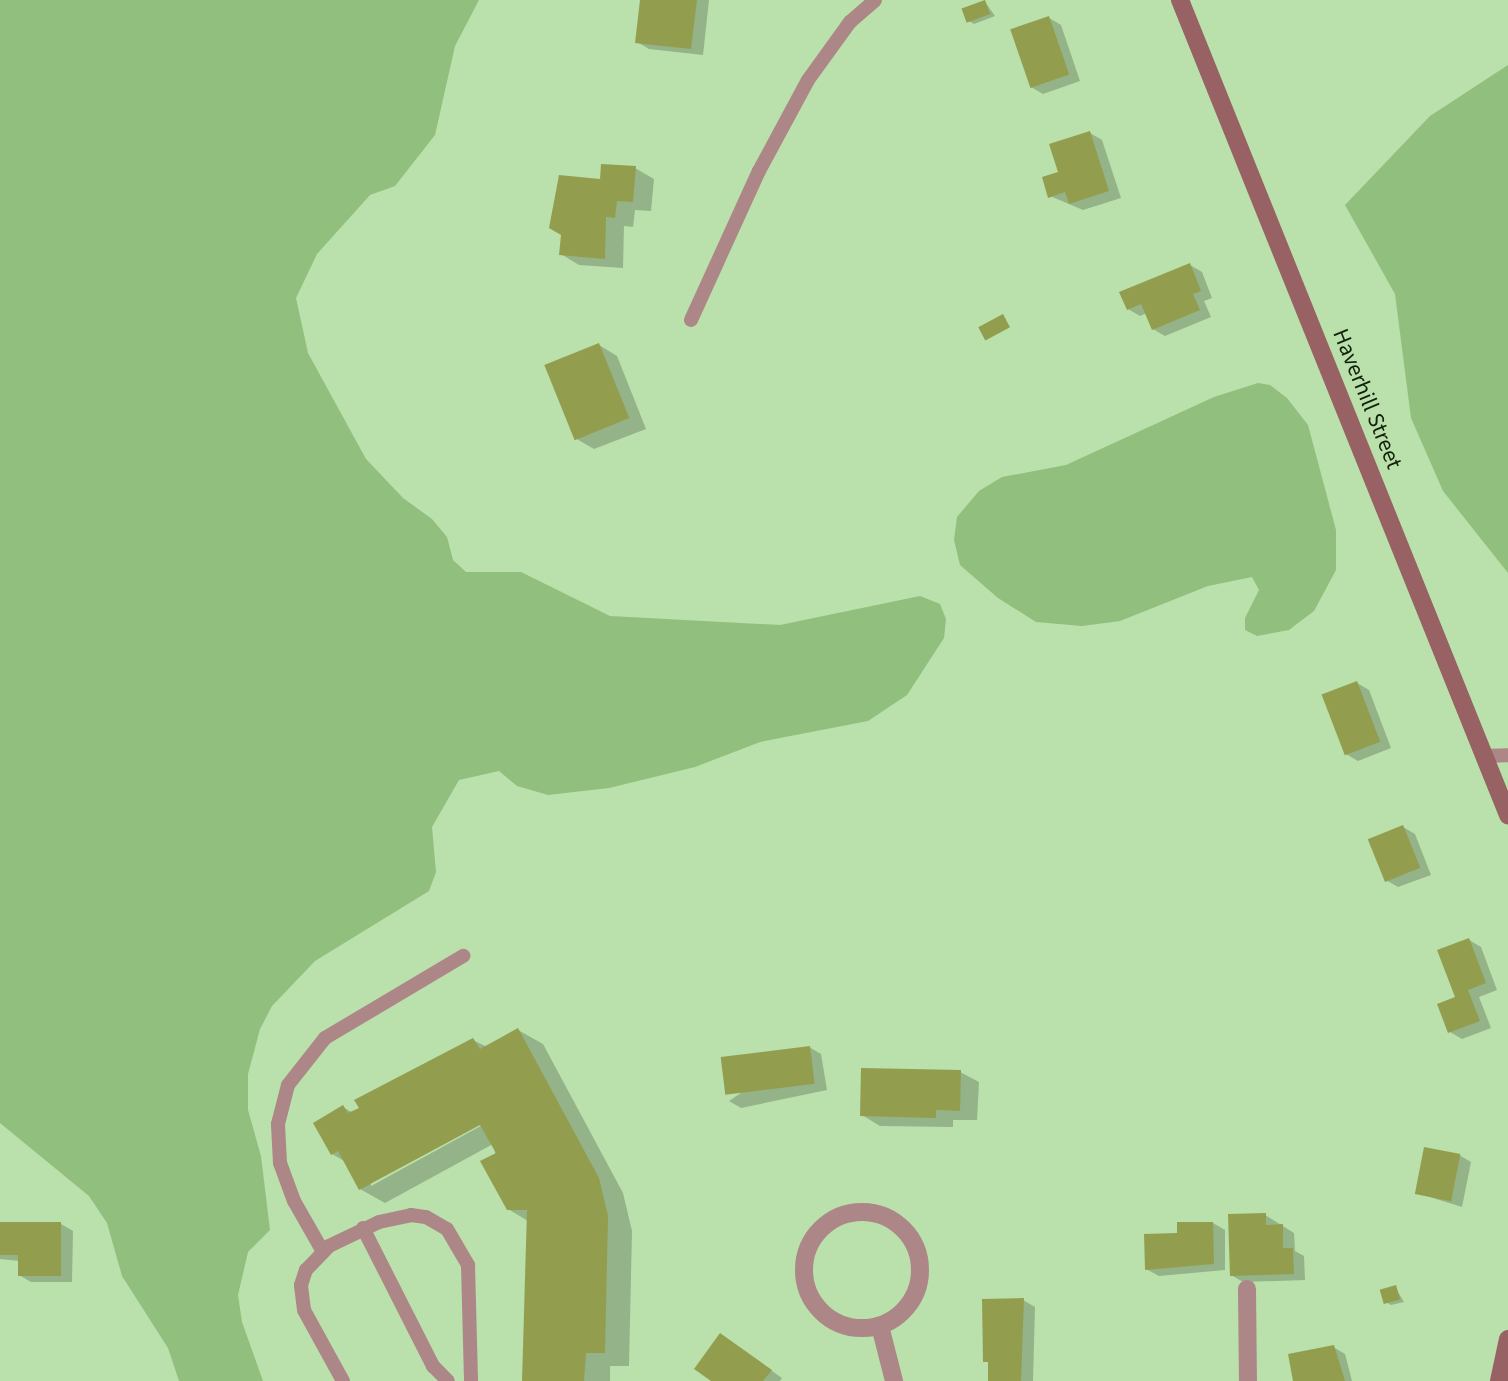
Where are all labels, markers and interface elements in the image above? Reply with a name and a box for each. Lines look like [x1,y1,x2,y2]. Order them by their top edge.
street label: Haverhill Street [1326,325,1408,473]

